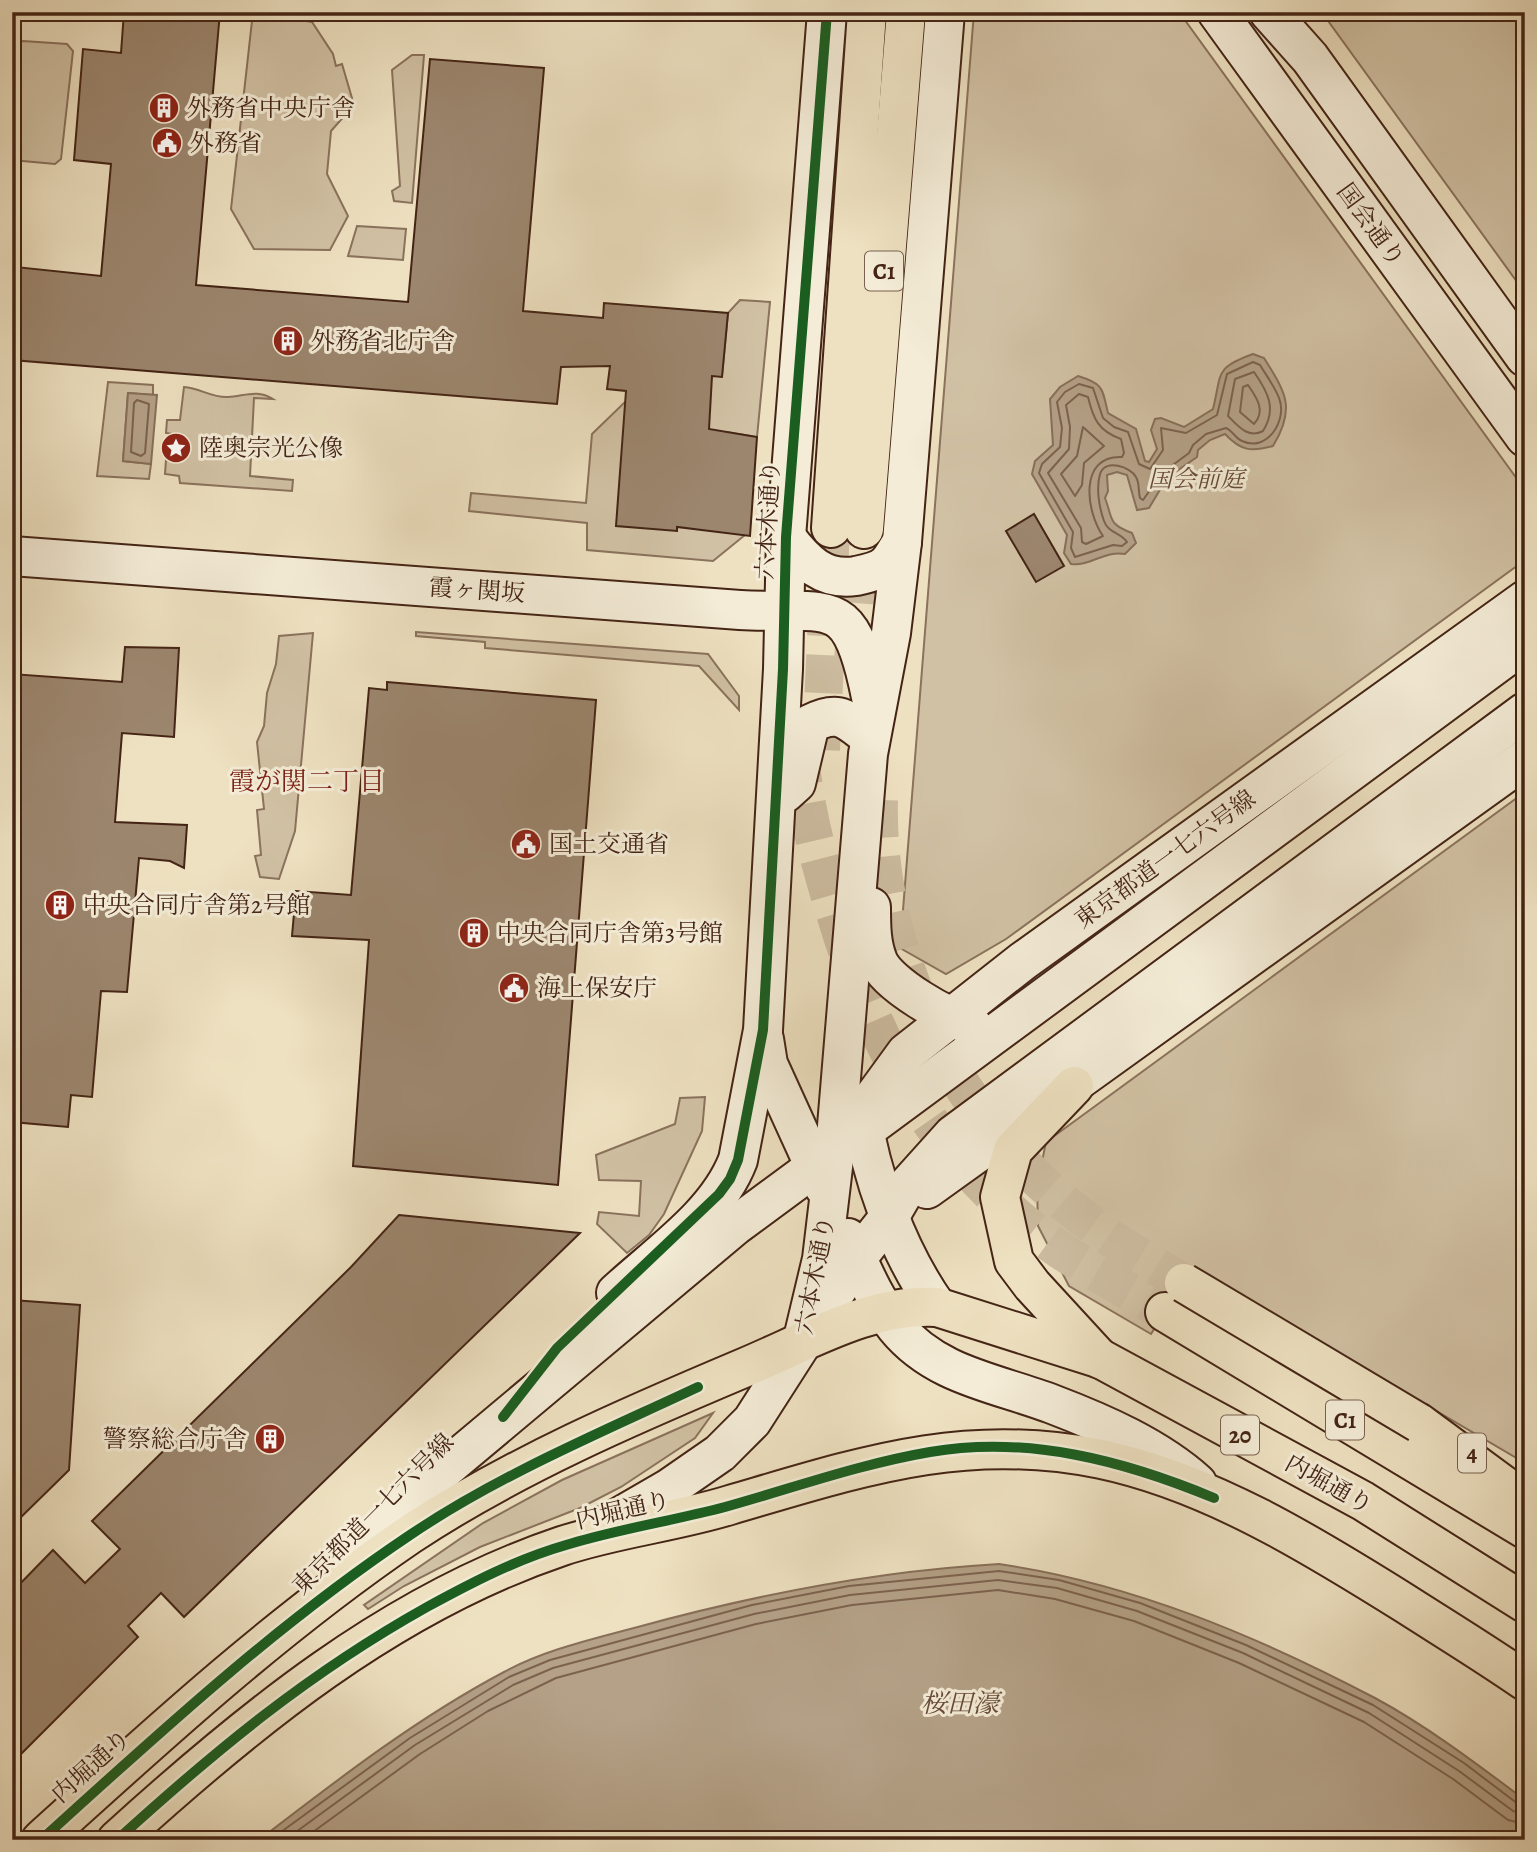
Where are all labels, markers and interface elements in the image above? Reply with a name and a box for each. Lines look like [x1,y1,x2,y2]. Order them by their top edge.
building icon: 外務省中央庁舎 [147,91,181,125]
place label: 外務省中央庁舎 [187,92,355,124]
public building icon: 外務省 [150,126,184,160]
place label: 外務省 [190,127,262,159]
street label: 国会通り [1330,177,1412,273]
road number: C1 [865,252,903,290]
building icon: 外務省北庁舎 [271,324,305,358]
place label: 外務省北庁舎 [311,325,455,357]
place icon: 陸奥宗光公像 [159,431,193,465]
place label: 陸奥宗光公像 [199,432,343,464]
street label: 六本木通り [749,459,787,581]
park label: 国会前庭 [1148,463,1248,495]
street label: 霞ヶ関坂 [428,571,526,609]
district label: 霞が関二丁目 [229,764,385,799]
street label: 東京都道一七六号線 [1068,783,1262,935]
public building icon: 国土交通省 [509,827,543,861]
place label: 国土交通省 [549,828,669,860]
building icon: 中央合同庁舎第2号館 [43,888,77,922]
place label: 中央合同庁舎第2号館 [83,889,310,921]
building icon: 中央合同庁舎第3号館 [457,916,491,950]
place label: 中央合同庁舎第3号館 [497,917,723,949]
public building icon: 海上保安庁 [497,971,531,1005]
place label: 海上保安庁 [537,972,657,1004]
street label: 六本木通り [788,1213,842,1337]
road number: C1 [1326,1400,1364,1440]
road number: 20 [1221,1416,1259,1454]
building icon: 警察総合庁舎 [253,1422,287,1456]
place label: 警察総合庁舎 [103,1423,247,1455]
street label: 東京都道一七六号線 [285,1426,461,1602]
road number: 4 [1458,1434,1486,1472]
street label: 内堀通り [1279,1447,1379,1521]
street label: 内堀通り [573,1484,673,1536]
water label: 桜田濠 [921,1686,1003,1721]
street label: 内堀通り [45,1722,137,1810]

